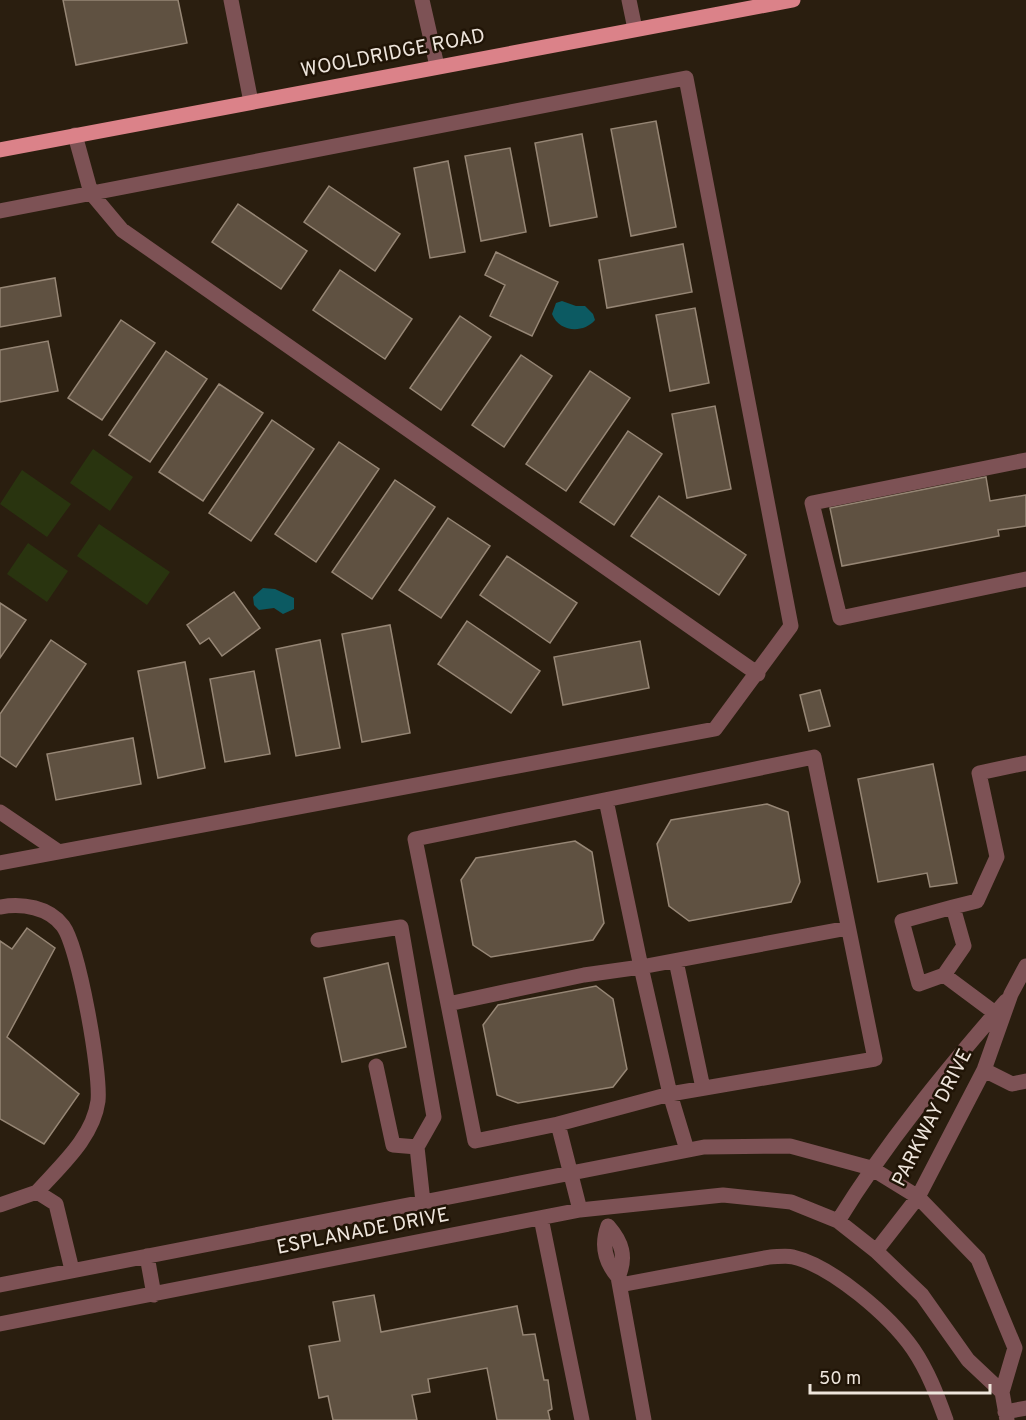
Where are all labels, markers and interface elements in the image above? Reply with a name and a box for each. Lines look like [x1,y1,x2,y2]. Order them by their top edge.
street label: WOOLDRIDGE ROAD [299,23,487,85]
street label: PARKWAY DRIVE [887,1045,979,1191]
street label: ESPLANADE DRIVE [274,1203,452,1261]
scale bar [810,1357,990,1395]
text: 50 m [819,1368,861,1391]

